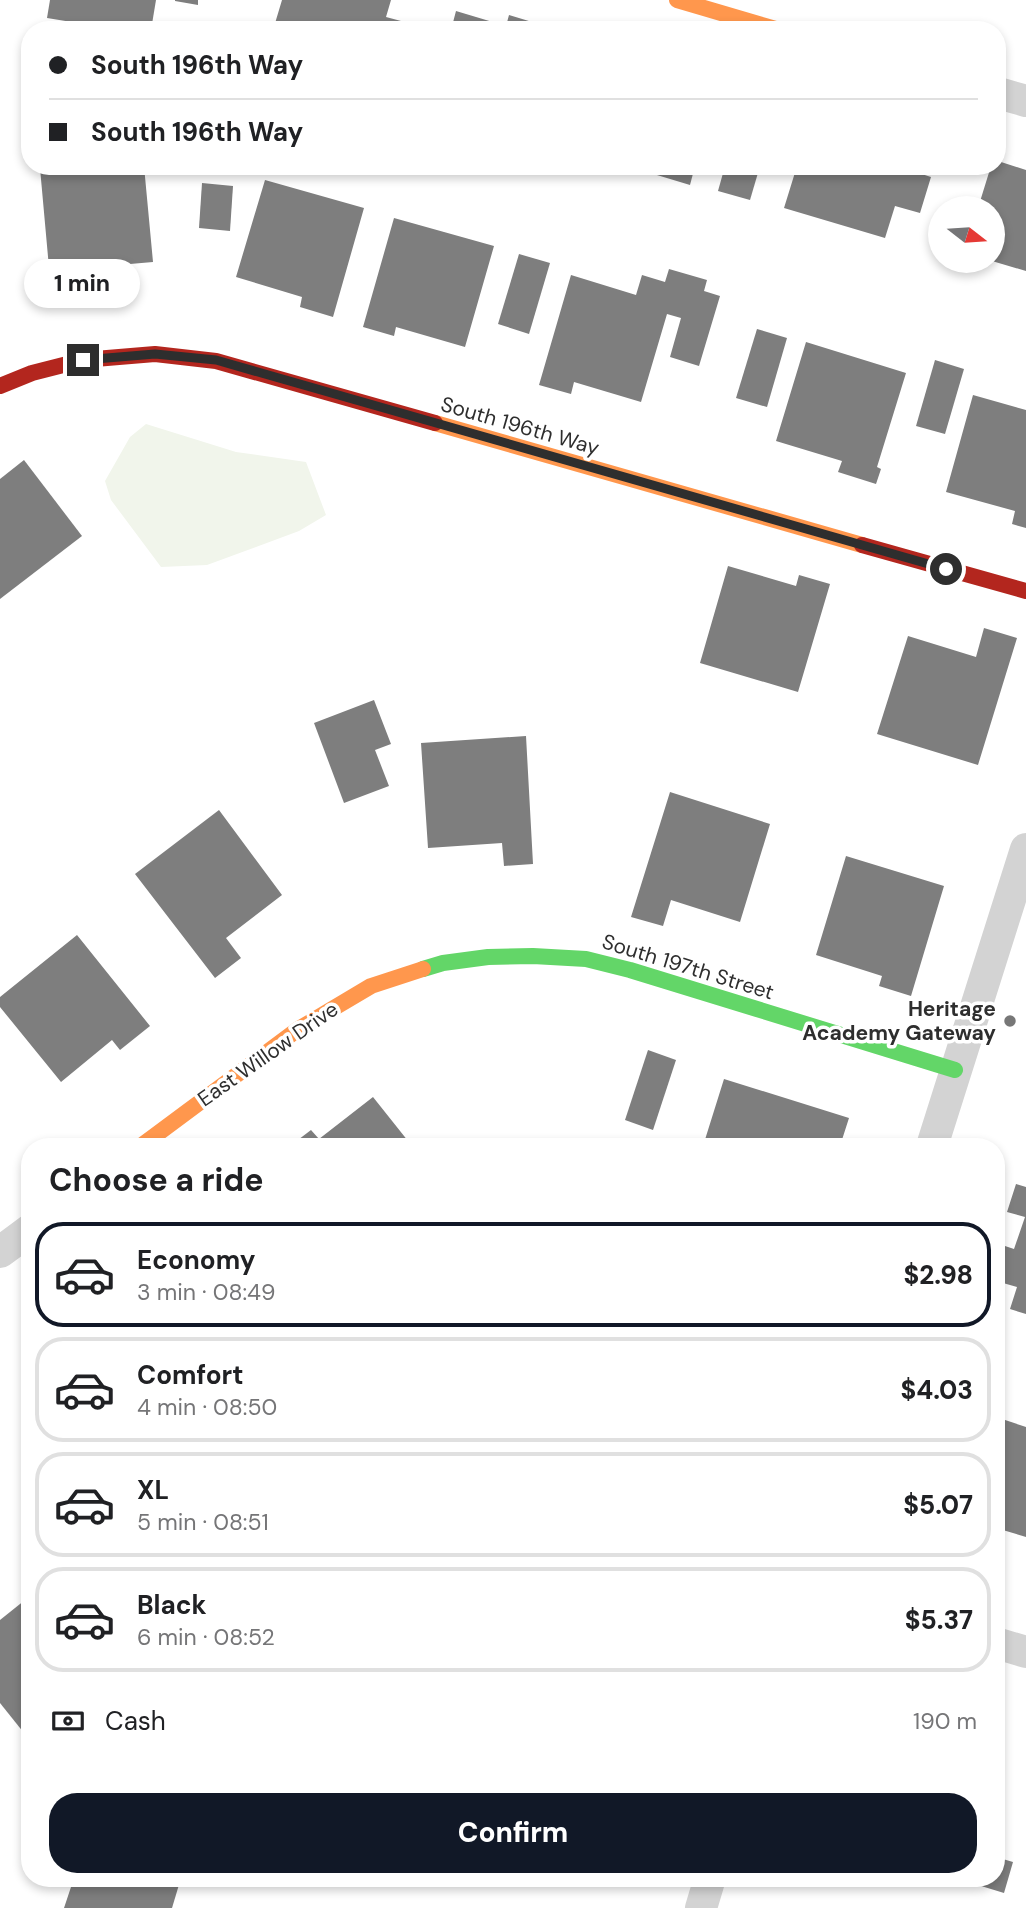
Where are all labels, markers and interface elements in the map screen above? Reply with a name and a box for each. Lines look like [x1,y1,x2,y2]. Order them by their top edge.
text: South 196th Way [91,48,303,82]
text: South 196th Way [91,115,303,149]
north arrow [928,196,1004,273]
map controls [928,196,1005,273]
callout: 1 min [25,258,141,308]
text: 1 min [54,268,110,298]
route end [67,344,99,376]
street label: South 196th Way [438,390,603,462]
route start [930,553,962,585]
street label: South 197th Street [599,928,777,1006]
street label: East Willow Drive [192,995,344,1113]
place label: Heritage Academy Gateway [802,995,996,1047]
marker: Heritage Academy Gateway [1002,1013,1018,1029]
text: Choose a ride [49,1159,264,1201]
icon: car [53,1243,116,1306]
text: Economy [137,1243,255,1277]
text: $2.98 [903,1258,973,1292]
text: 3 min · 08:49 [137,1277,275,1307]
icon: car [53,1358,116,1421]
text: Comfort [137,1358,243,1392]
text: $4.03 [900,1373,973,1407]
text: 4 min · 08:50 [137,1392,277,1422]
icon: car [53,1473,116,1536]
text: XL [137,1473,169,1507]
text: $5.07 [903,1488,973,1522]
text: 5 min · 08:51 [137,1507,269,1537]
icon: car [53,1588,116,1651]
text: Black [137,1588,207,1622]
text: $5.37 [905,1603,973,1637]
text: 6 min · 08:52 [137,1622,275,1652]
icon: cash [49,1702,87,1740]
text: Cash [105,1704,166,1738]
text: 190 m [913,1706,977,1736]
button: Confirm [49,1793,977,1873]

